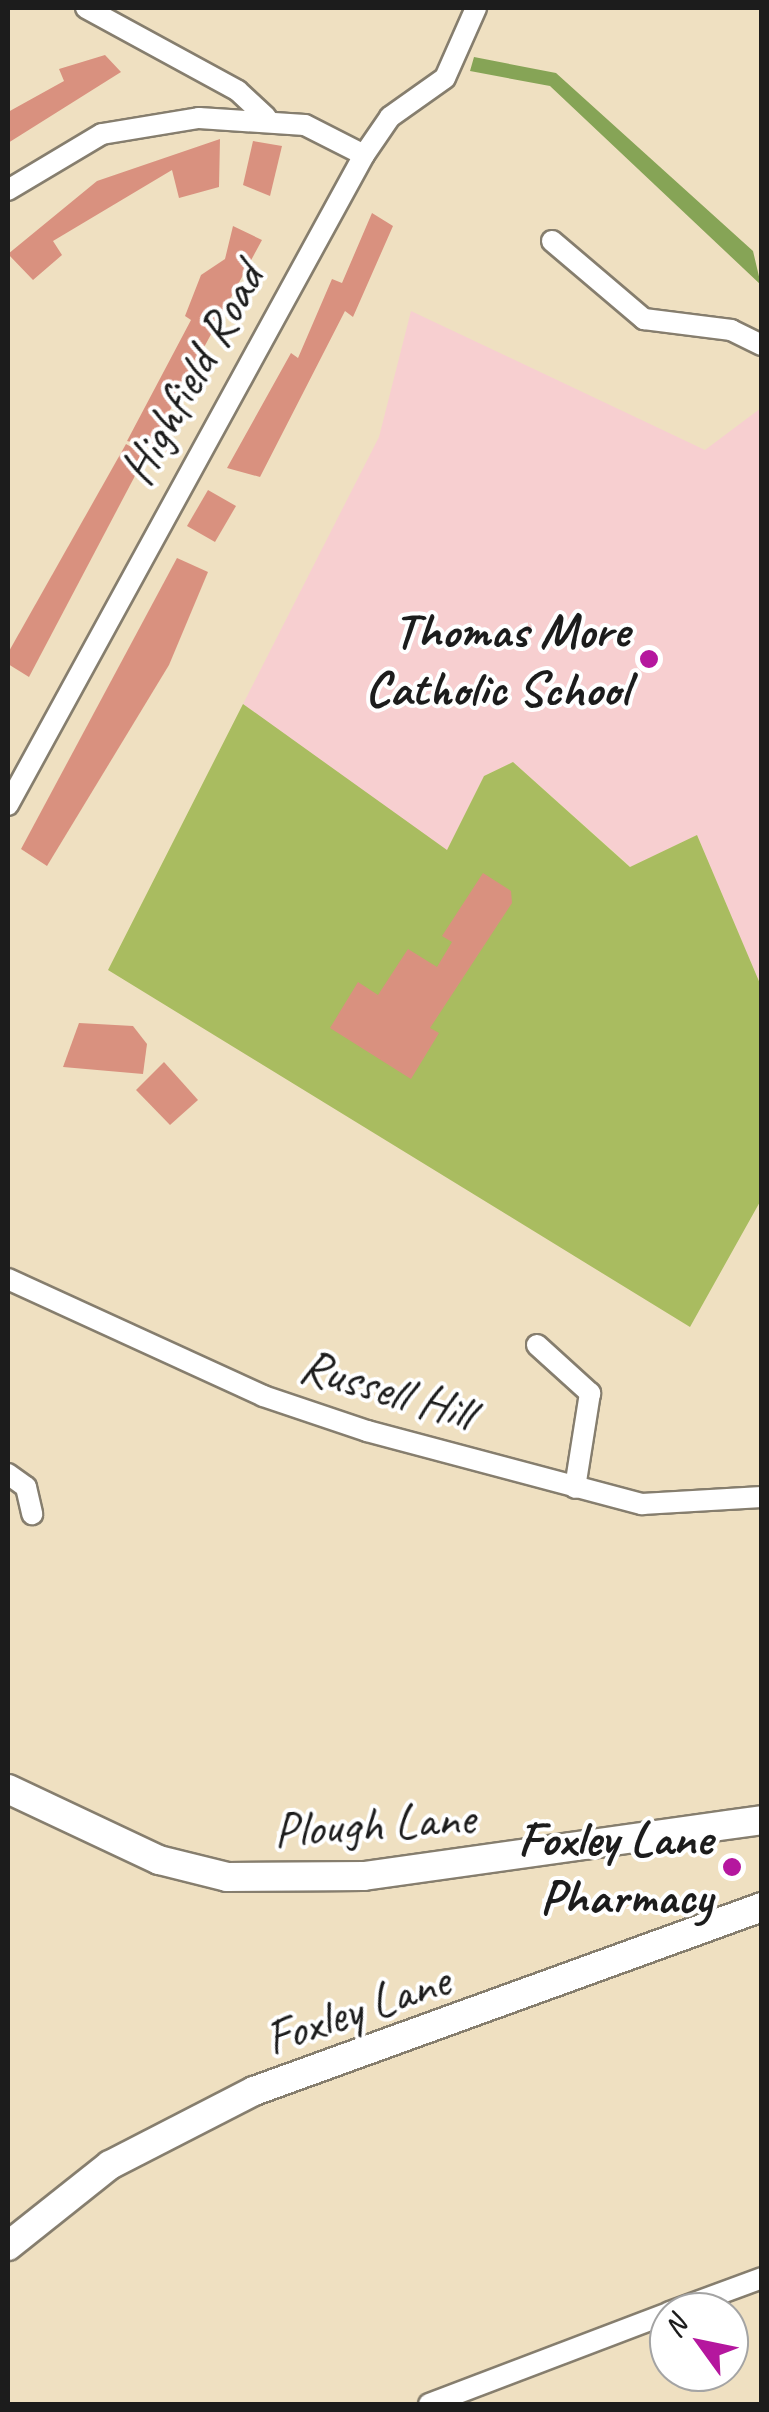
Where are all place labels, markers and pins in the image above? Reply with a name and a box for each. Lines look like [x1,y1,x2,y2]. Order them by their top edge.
place label: Thomas More Catholic School [366,600,629,718]
marker: Thomas More Catholic School [638,648,660,670]
place label: Foxley Lane Pharmacy [516,1808,712,1926]
marker: Foxley Lane Pharmacy [721,1856,743,1878]

